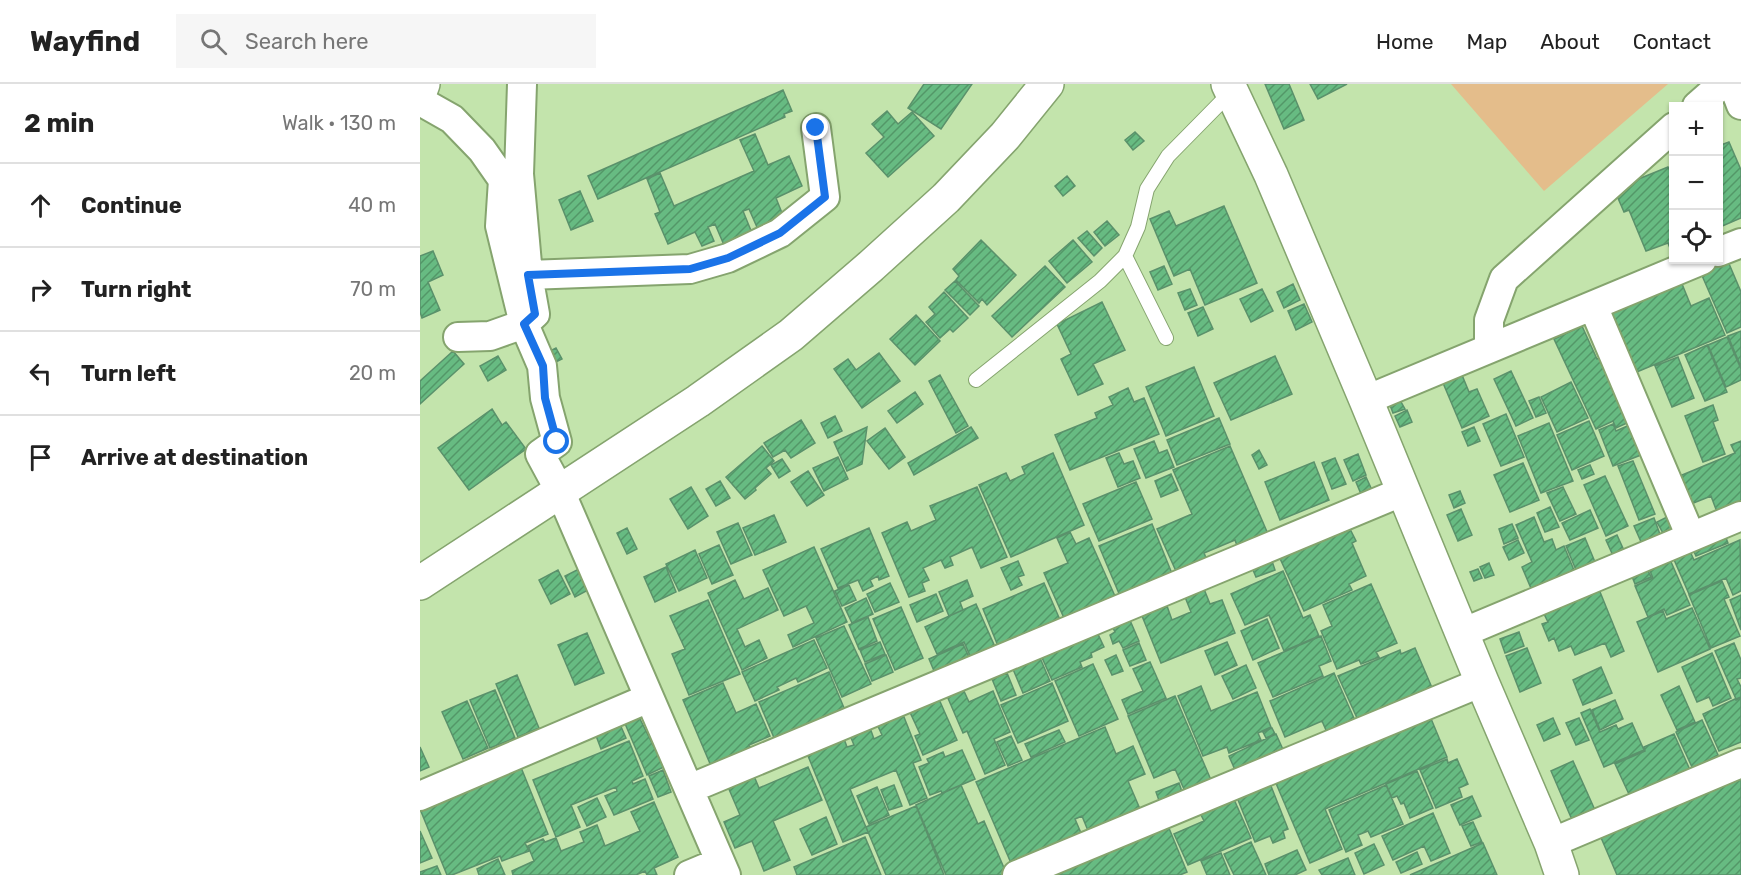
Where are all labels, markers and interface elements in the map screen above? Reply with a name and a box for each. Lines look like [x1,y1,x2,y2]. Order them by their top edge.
search box [176,14,596,68]
text: Wayfind [30,25,140,58]
icon: search [197,25,230,58]
text: Search here [245,28,369,55]
text: Home [1376,29,1433,54]
text: Map [1466,29,1507,54]
text: About [1540,29,1600,54]
text: Contact [1633,29,1711,54]
map controls [1669,102,1723,264]
button: + [1669,102,1723,156]
text: 2 min [24,108,94,139]
text: Walk · 130 m [282,111,396,135]
route end [802,114,828,140]
button: − [1669,156,1723,210]
icon: ahead [24,189,57,222]
text: Continue [81,192,182,219]
text: 40 m [348,193,396,217]
button: locate [1669,210,1723,264]
icon: right [24,273,57,306]
text: Turn right [81,276,191,303]
text: 70 m [350,277,396,301]
icon: left [24,357,57,390]
text: Turn left [81,360,176,387]
text: 20 m [349,361,396,385]
route start [543,428,569,454]
icon: arrive [24,441,57,474]
text: Arrive at destination [81,444,308,471]

